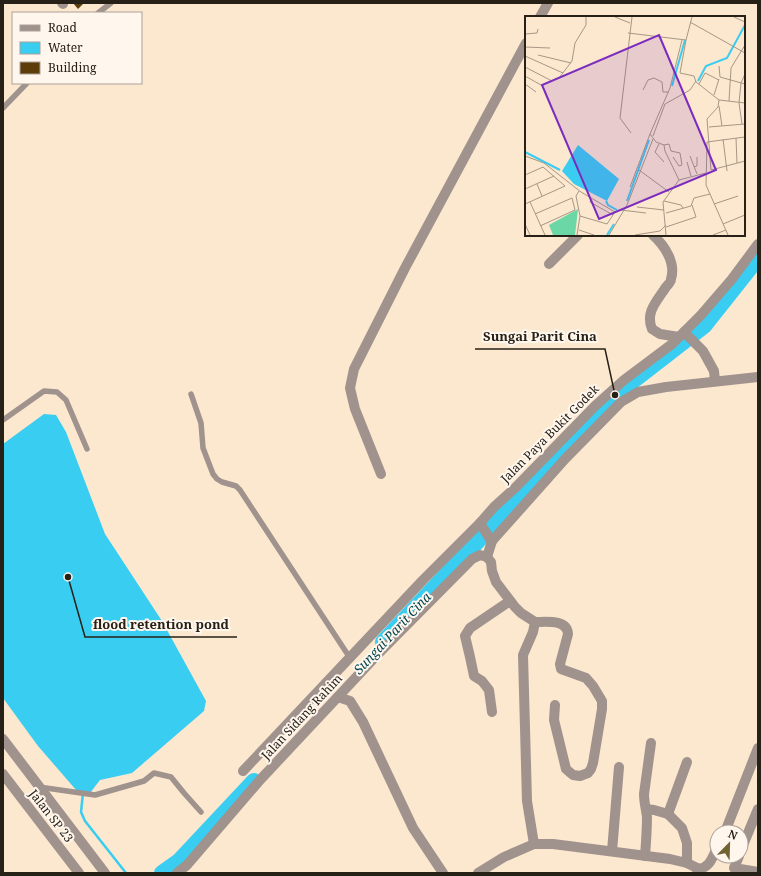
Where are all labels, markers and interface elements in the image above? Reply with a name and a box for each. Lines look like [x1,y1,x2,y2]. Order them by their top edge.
legend [12,12,142,84]
inset map [525,16,745,236]
text: Road [48,19,78,36]
text: Water [48,39,83,56]
text: Building [48,59,97,76]
callout: Sungai Parit Cina [475,324,605,349]
text: Sungai Parit Cina [483,327,597,345]
street label: Jalan Paya Bukit Godek [496,380,603,487]
water label: Sungai Parit Cina [349,588,435,678]
callout: flood retention pond [85,612,237,637]
text: flood retention pond [93,615,230,633]
street label: Jalan Sidang Rahim [257,670,346,764]
street label: Jalan SP 23 [25,785,78,846]
north arrow [709,824,749,864]
text: N [726,826,740,843]

